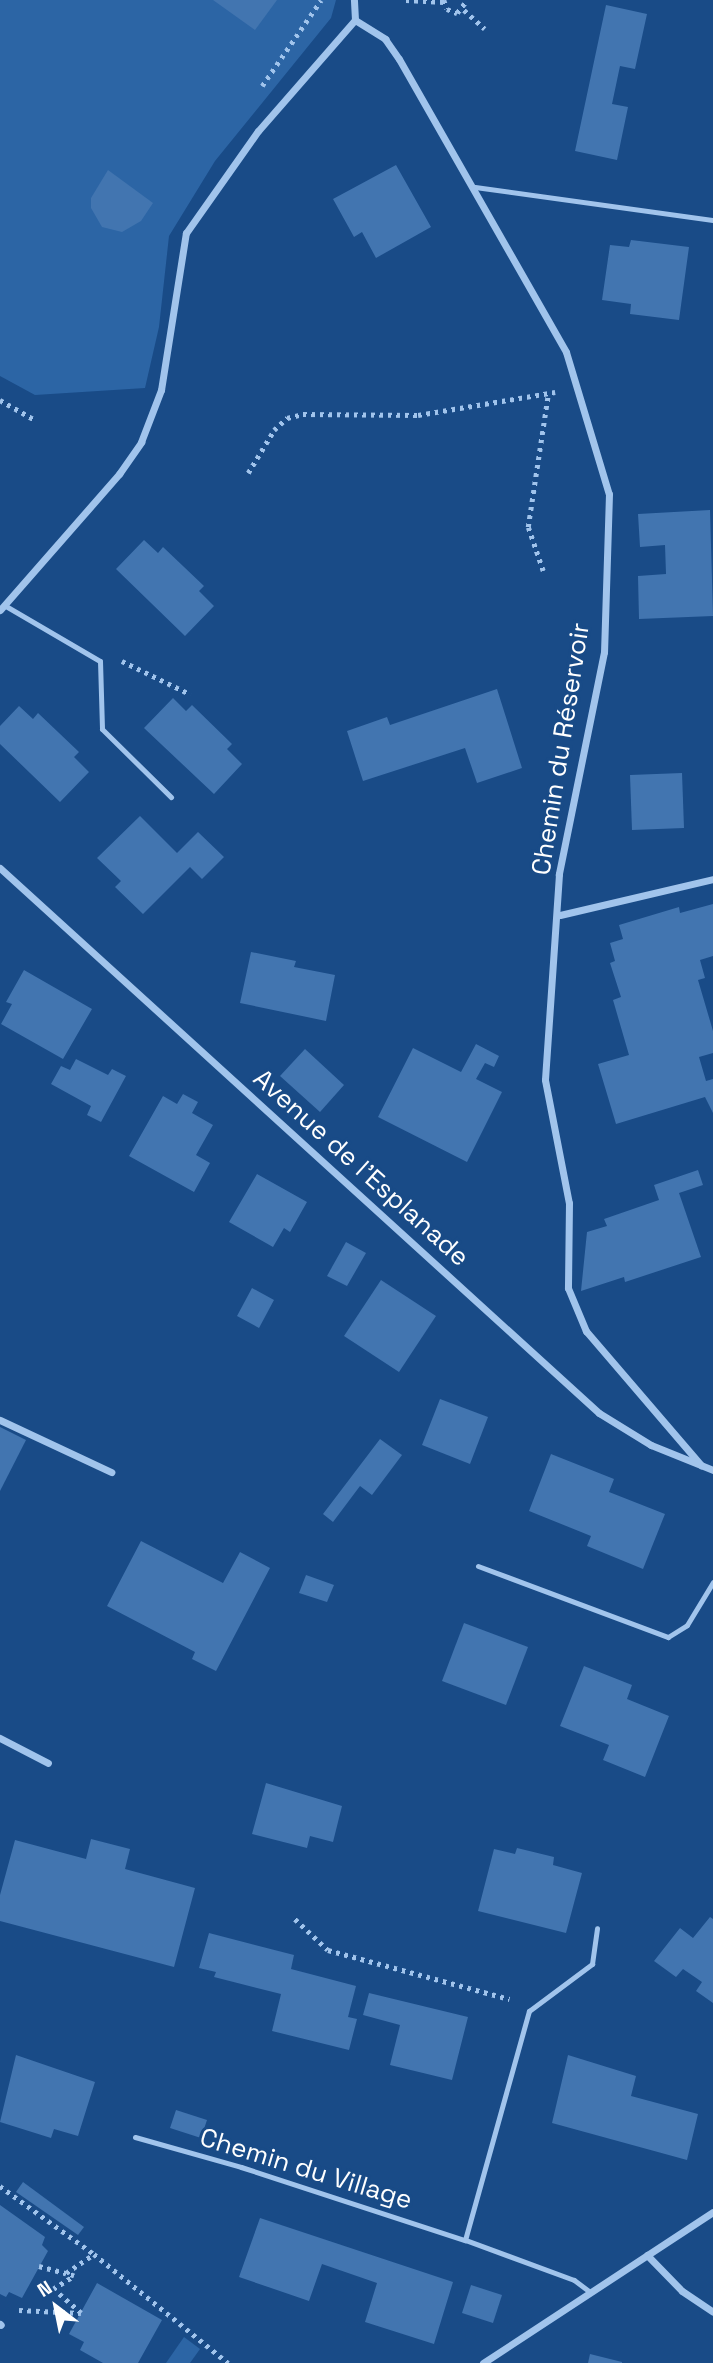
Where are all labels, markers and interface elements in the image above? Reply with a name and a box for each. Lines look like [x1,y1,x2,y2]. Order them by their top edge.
street label: Chemin du Réservoir [526,621,596,877]
street label: Avenue de l'Esplanade [247,1063,475,1273]
street label: Chemin du Village [196,2122,416,2216]
north arrow [21,2272,91,2342]
text: N [33,2275,57,2303]

